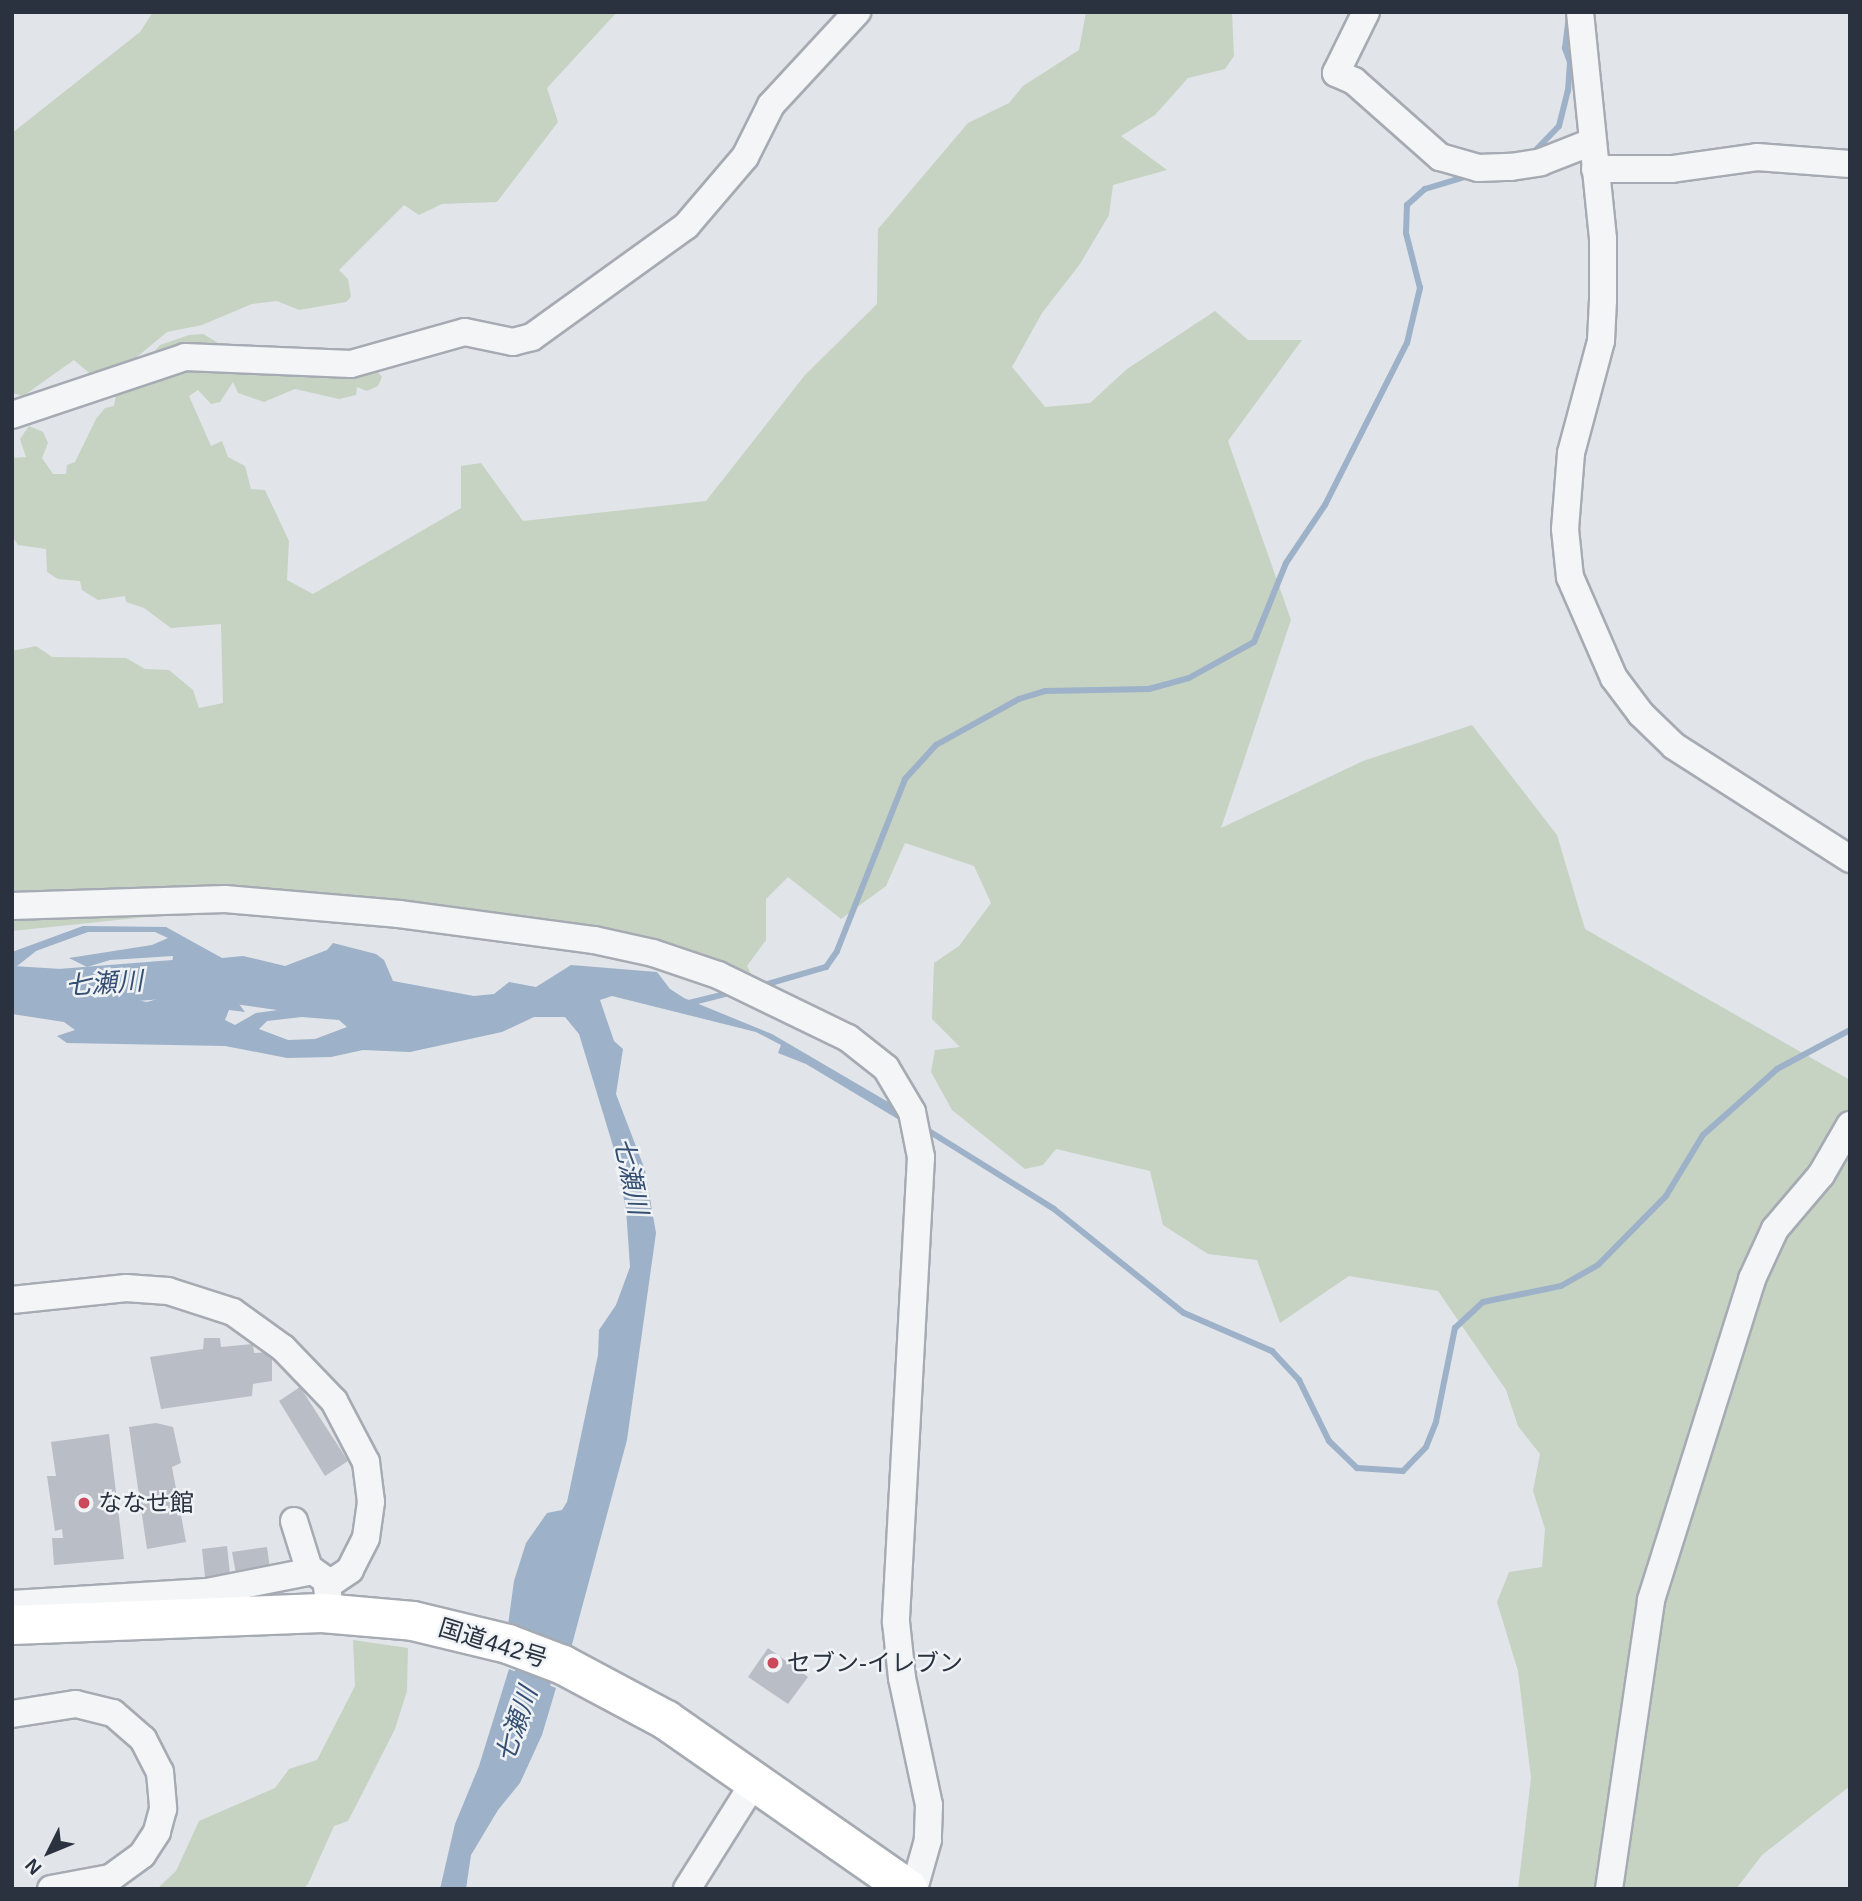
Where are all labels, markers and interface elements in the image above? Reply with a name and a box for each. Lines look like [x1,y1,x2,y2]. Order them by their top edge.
water label: 七瀬川 [64,966,144,1002]
water label: 七瀬川 [607,1135,653,1217]
place label: ななせ館 [98,1489,194,1517]
marker: ななせ館 [76,1495,92,1511]
street label: 国道442号 [435,1613,551,1673]
place label: セブン-イレブン [787,1649,963,1677]
marker: セブン-イレブン [765,1655,781,1671]
water label: 七瀬川 [490,1683,544,1767]
north arrow [14,1817,84,1887]
text: N [21,1854,46,1879]

